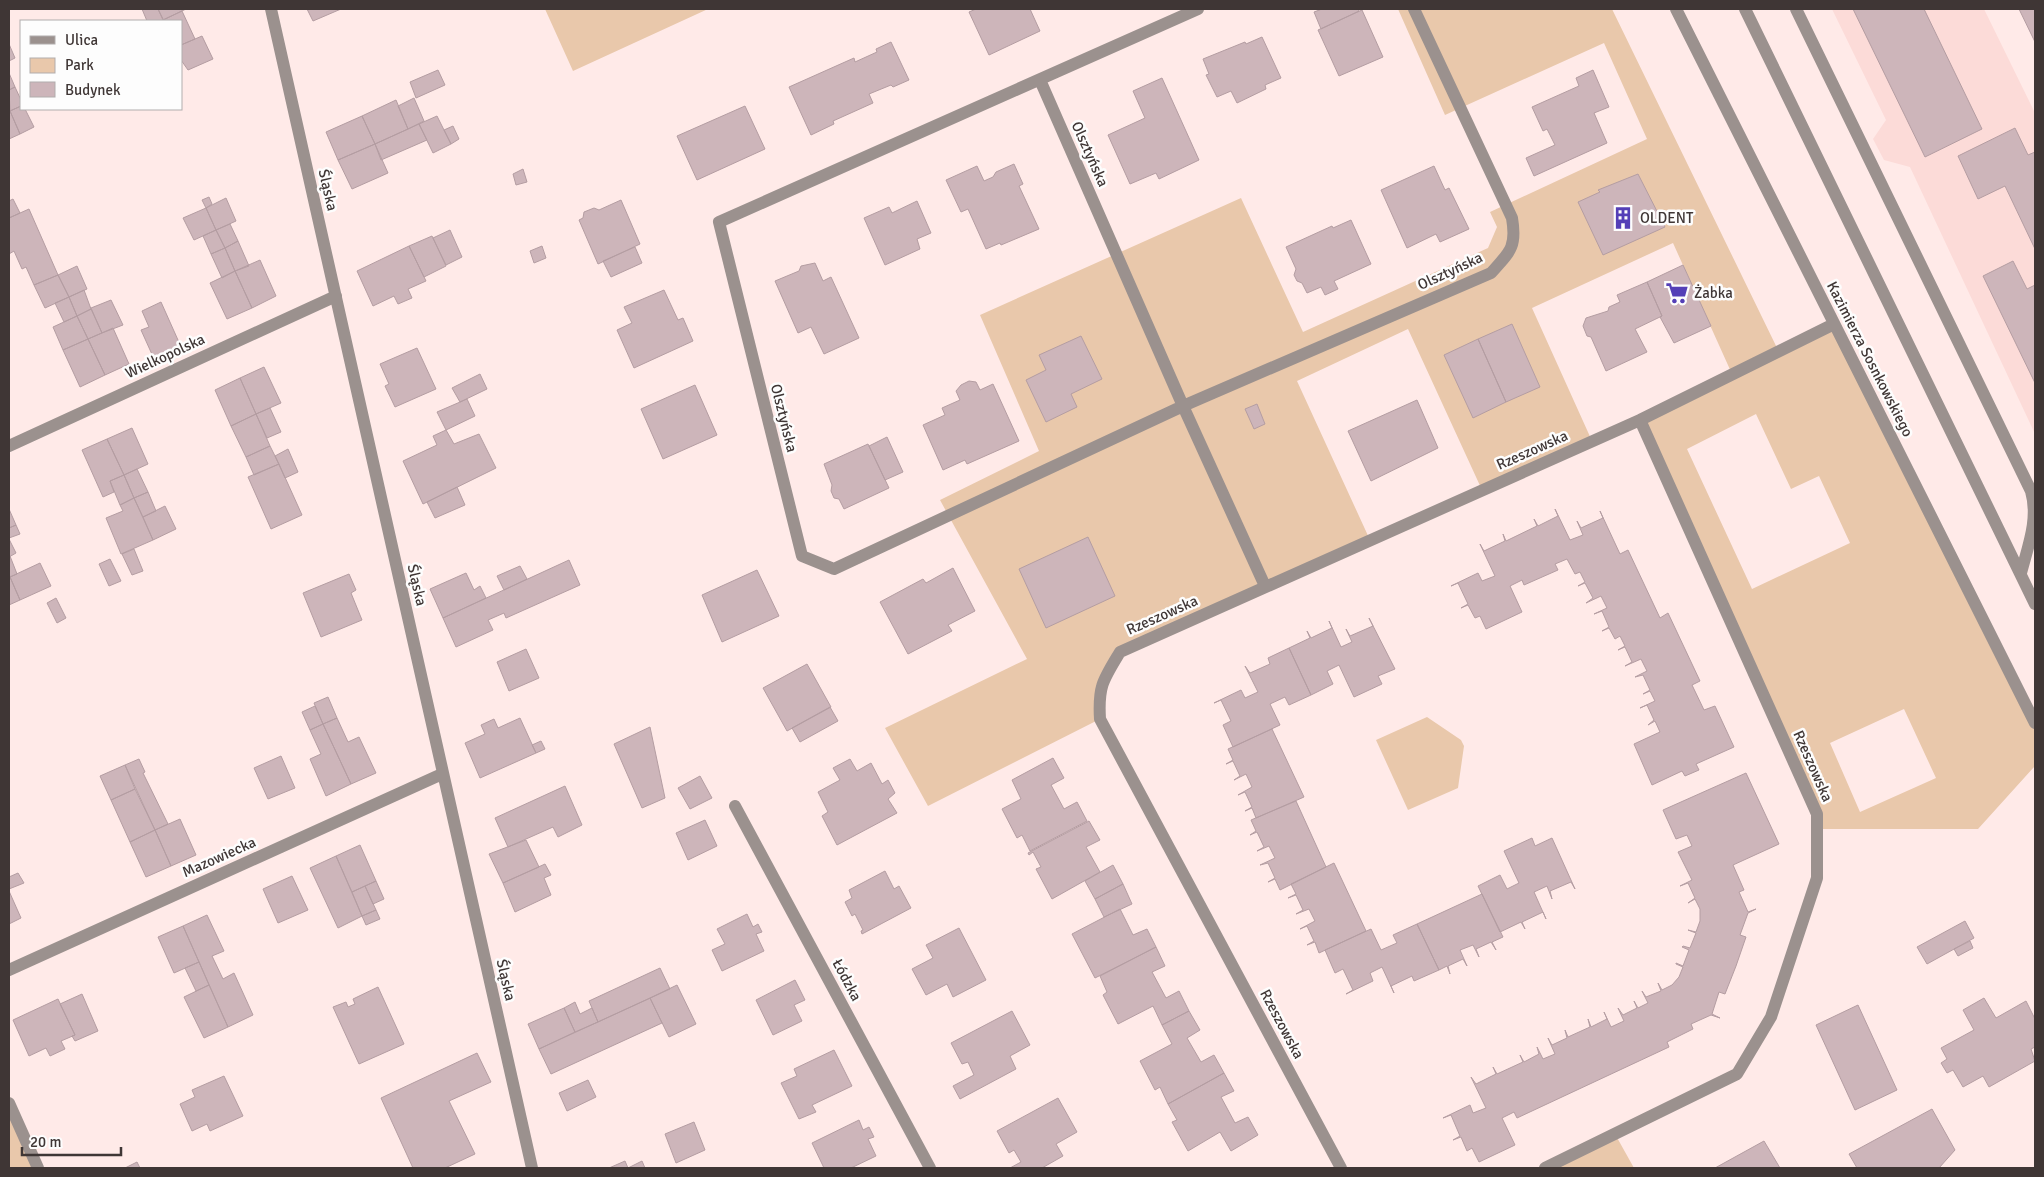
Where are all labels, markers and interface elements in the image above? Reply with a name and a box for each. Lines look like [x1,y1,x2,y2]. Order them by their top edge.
legend [20,20,182,110]
text: Ulica [65,31,98,49]
text: Park [65,56,94,74]
text: Budynek [65,81,121,99]
street label: Olsztyńska [1068,118,1112,190]
street label: Śląska [314,167,342,213]
building icon: OLDENT [1610,205,1636,231]
place label: OLDENT [1640,209,1694,227]
street label: Olsztyńska [1415,248,1485,294]
street label: Kazimierza Sosnkowskiego [1823,278,1917,440]
supermarket icon: Żabka [1664,280,1690,306]
place label: Żabka [1694,284,1733,302]
street label: Wielkopolska [122,330,208,382]
street label: Olsztyńska [767,382,801,454]
street label: Rzeszowska [1494,426,1570,474]
street label: Śląska [403,562,431,608]
street label: Rzeszowska [1124,591,1200,639]
street label: Rzeszowska [1789,728,1837,804]
street label: Mazowiecka [179,833,259,881]
street label: Łódzka [828,956,866,1004]
street label: Śląska [492,957,520,1003]
street label: Rzeszowska [1256,986,1308,1062]
scale bar [22,1124,121,1156]
text: 20 m [30,1133,61,1151]

